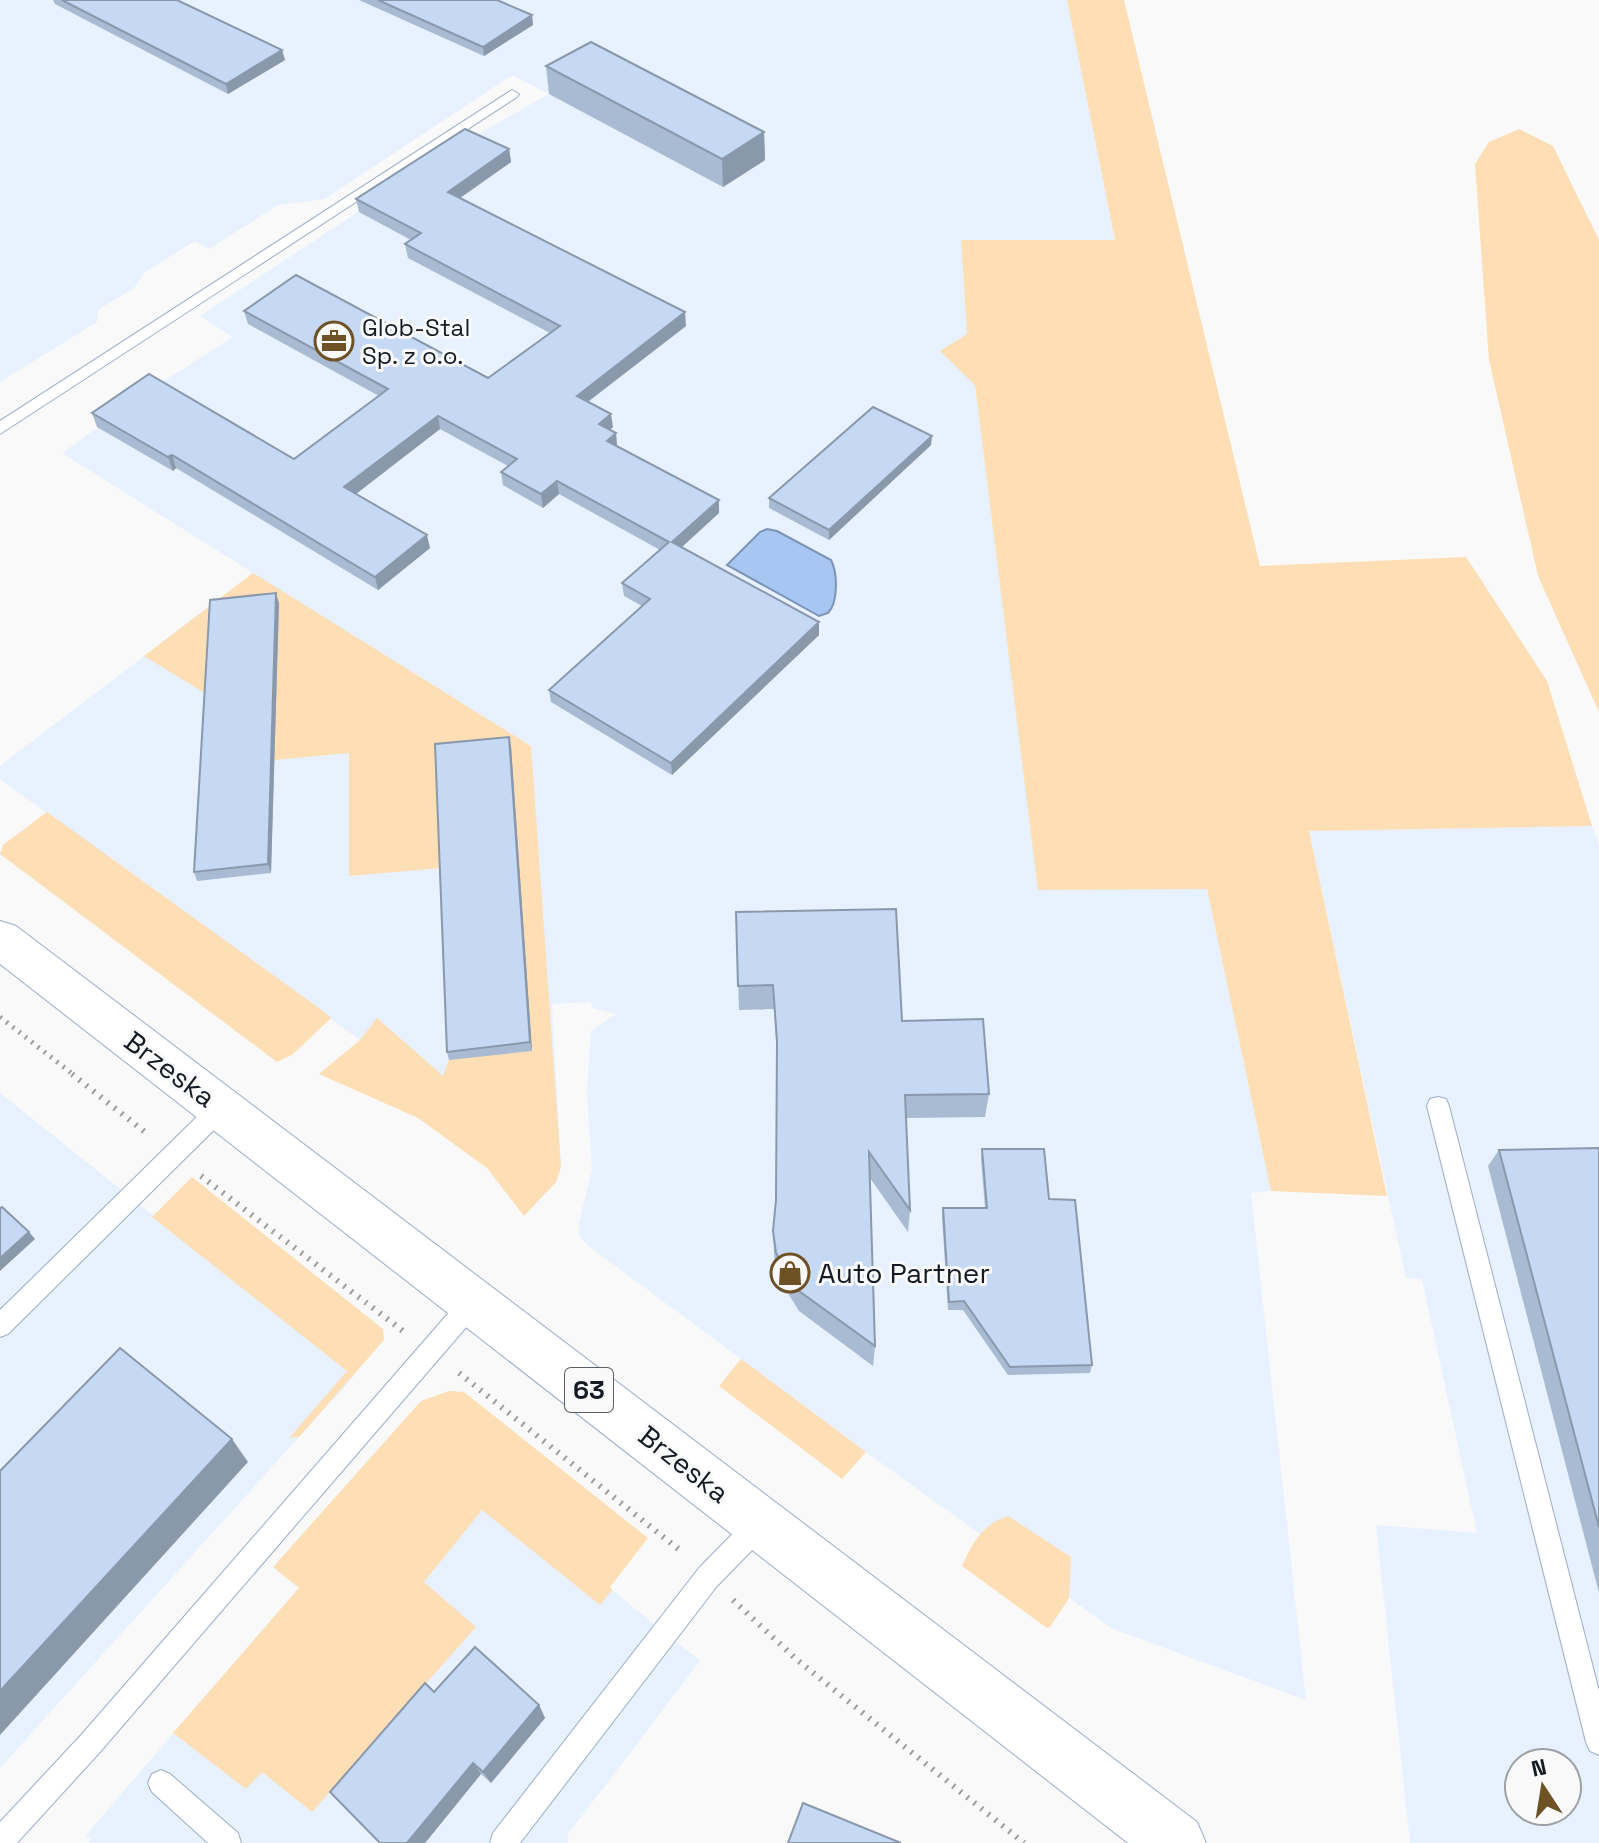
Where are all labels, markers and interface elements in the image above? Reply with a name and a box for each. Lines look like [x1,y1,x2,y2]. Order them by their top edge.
place label: Glob-Stal Sp. z o.o. [362,312,470,371]
office icon: Glob-Stal Sp. z o.o. [313,320,355,362]
street label: Brzeska [117,1023,223,1115]
shop icon: Auto Partner [769,1252,811,1294]
place label: Auto Partner [818,1255,990,1291]
road number: 63 [565,1368,613,1412]
street label: Brzeska [631,1417,737,1511]
north arrow [1503,1747,1583,1827]
text: N [1529,1752,1549,1783]

